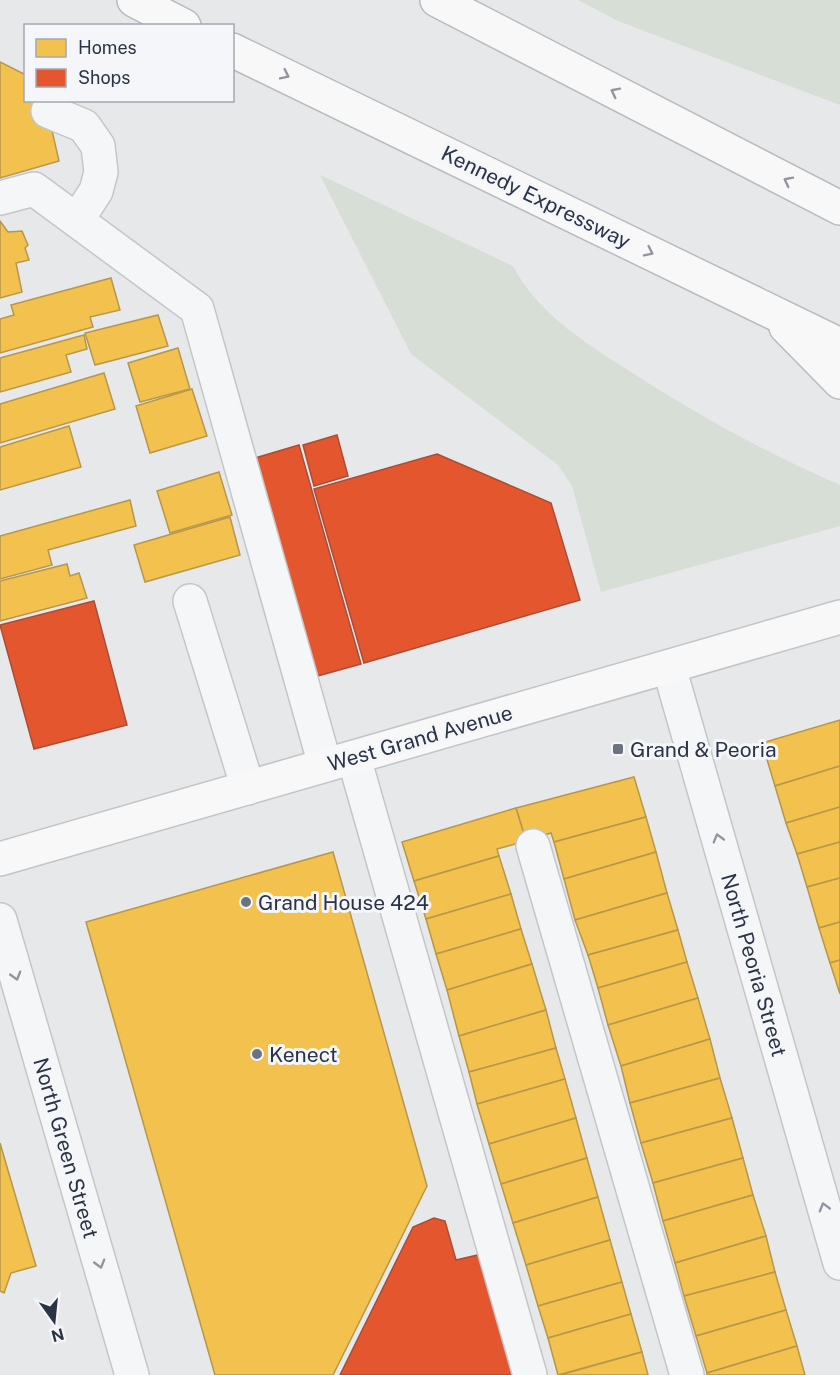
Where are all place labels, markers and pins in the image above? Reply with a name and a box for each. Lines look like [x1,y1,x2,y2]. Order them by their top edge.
place label: Grand & Peoria [630,737,777,762]
marker: Grand & Peoria [611,742,625,756]
place label: Grand House 424 [258,890,429,915]
marker: Grand House 424 [239,895,253,909]
place label: Kenect [269,1042,338,1067]
marker: Kenect [250,1047,264,1061]

